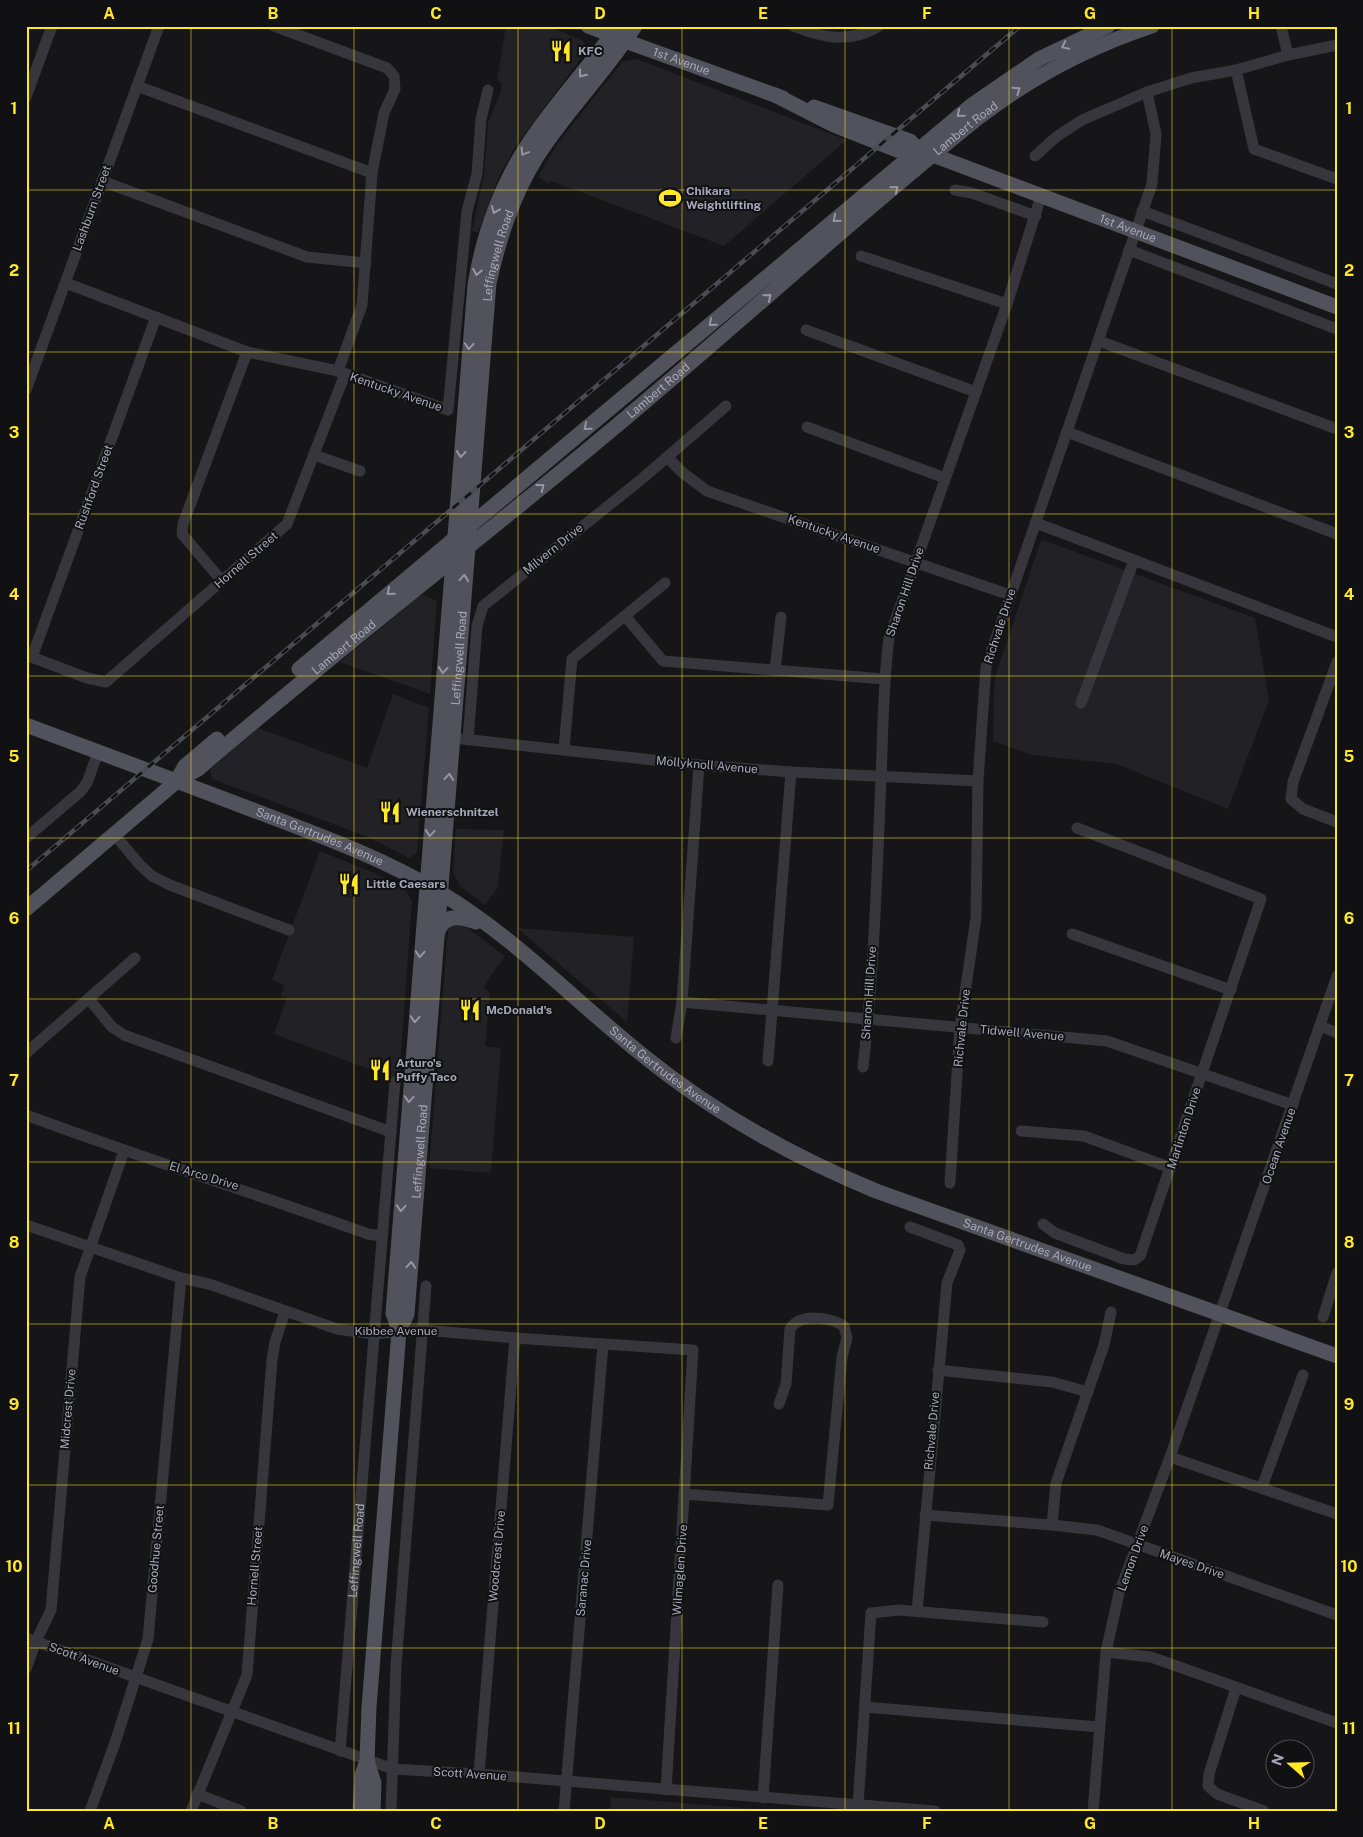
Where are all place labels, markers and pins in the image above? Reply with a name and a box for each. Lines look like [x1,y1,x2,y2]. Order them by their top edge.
restaurant icon: KFC [548,38,574,64]
place label: KFC [578,44,603,58]
place label: Chikara Weightlifting [686,184,762,212]
sports icon: Chikara Weightlifting [657,185,683,211]
restaurant icon: Wienerschnitzel [377,799,403,825]
place label: Wienerschnitzel [406,805,499,819]
restaurant icon: Little Caesars [336,871,362,897]
place label: Little Caesars [366,877,445,891]
restaurant icon: McDonald's [457,997,483,1023]
place label: McDonald's [486,1003,552,1017]
place label: Arturo's Puffy Taco [396,1056,457,1084]
restaurant icon: Arturo's Puffy Taco [367,1057,393,1083]

